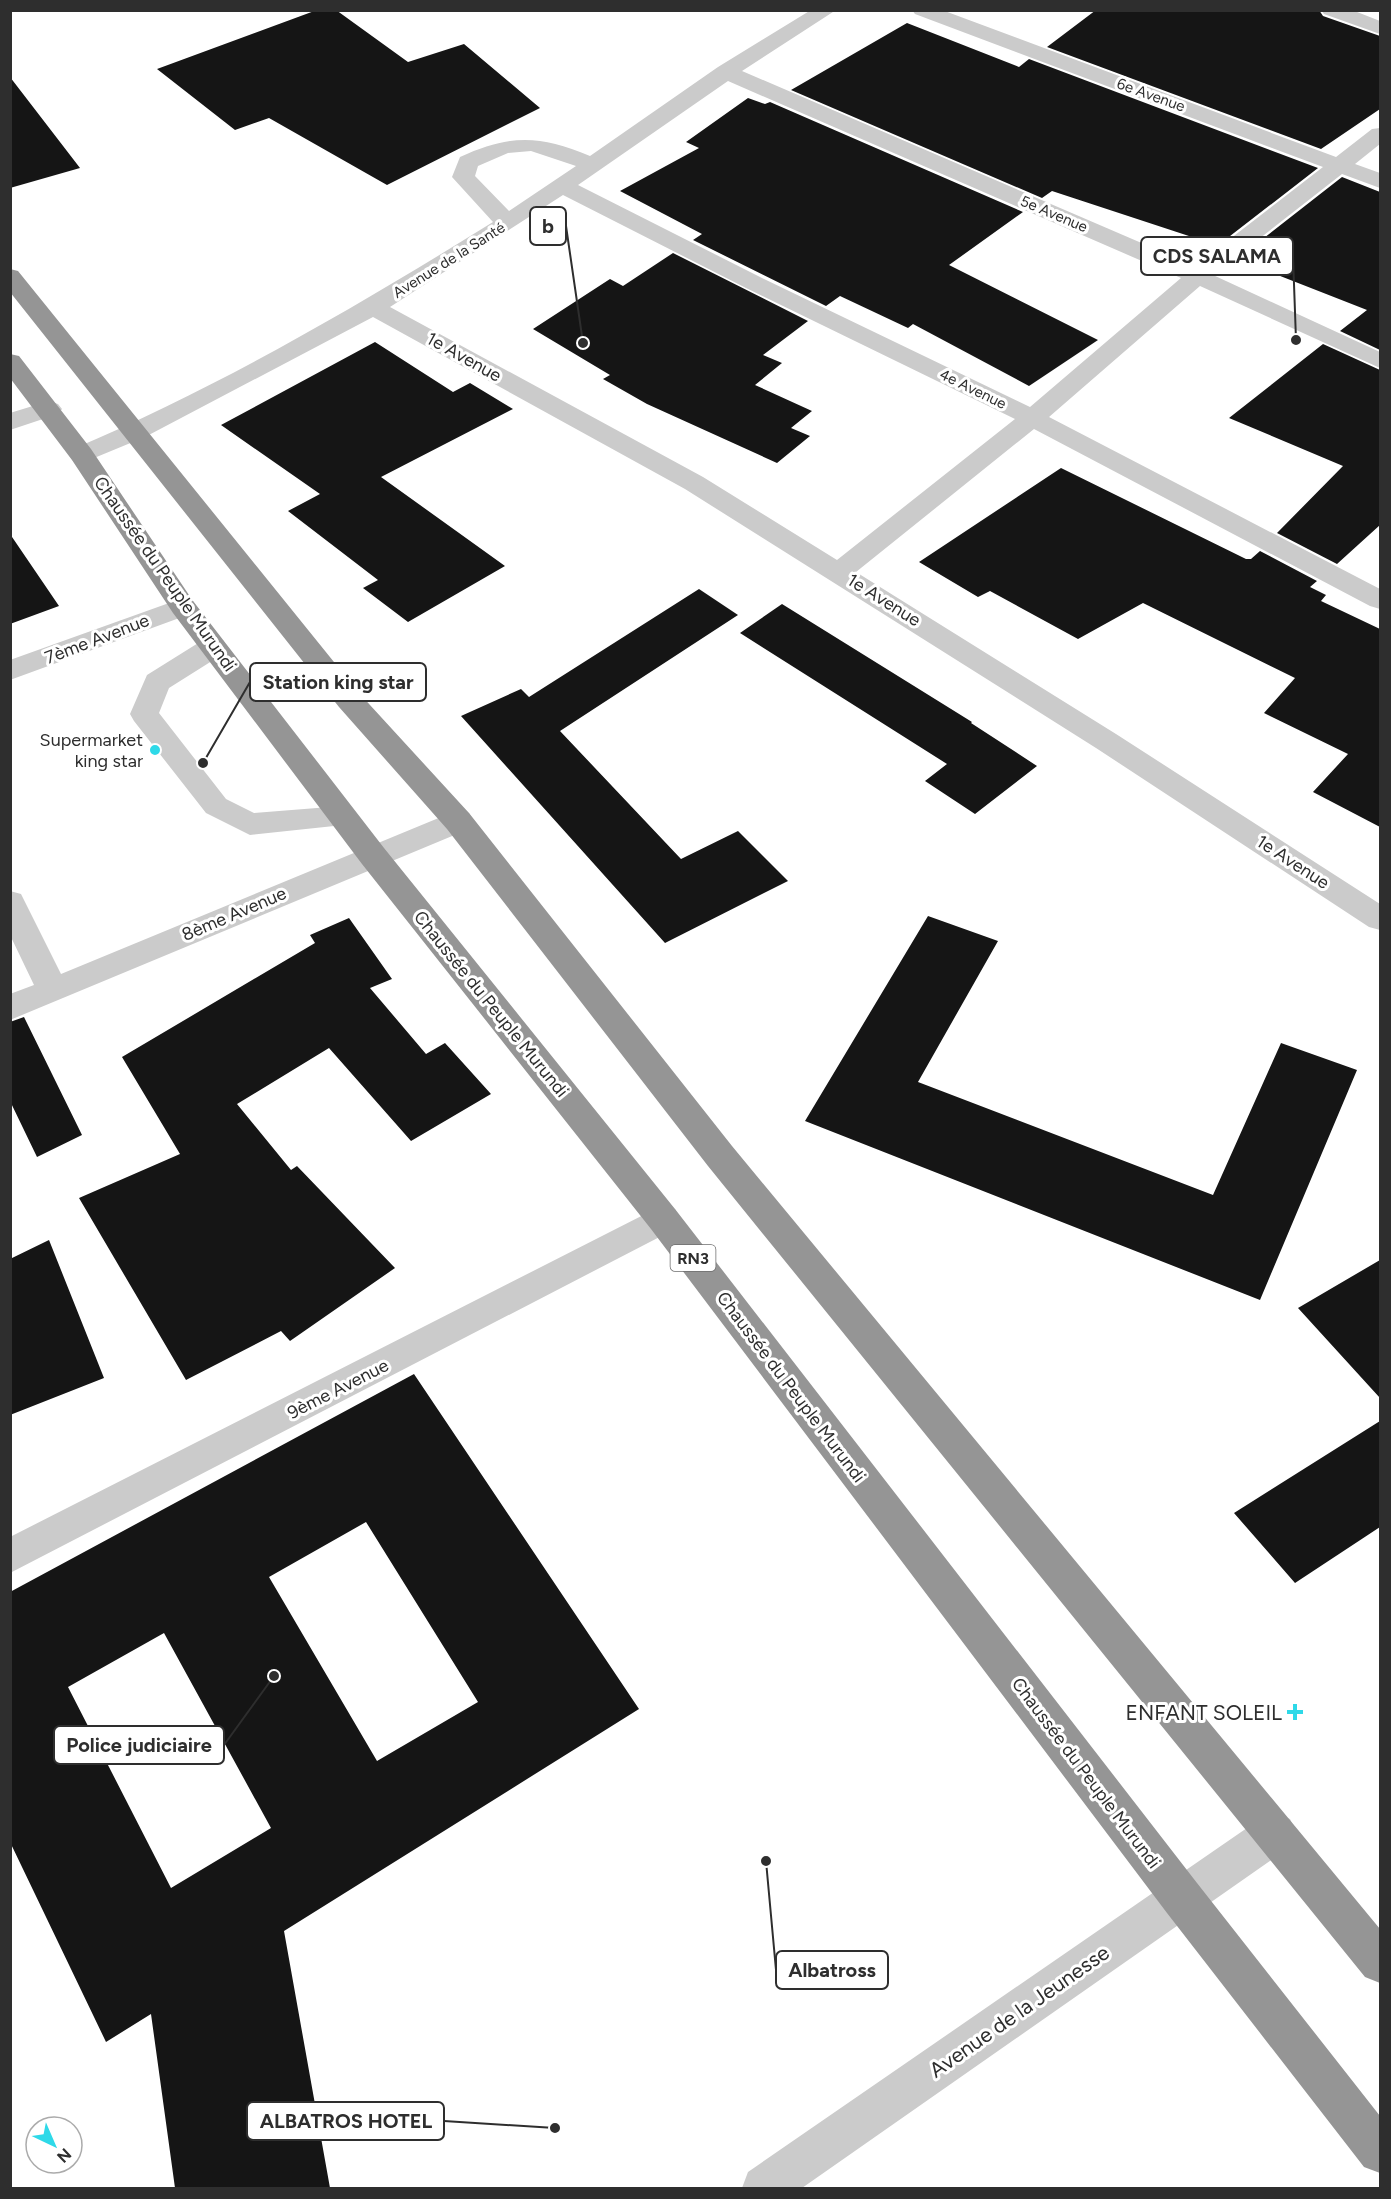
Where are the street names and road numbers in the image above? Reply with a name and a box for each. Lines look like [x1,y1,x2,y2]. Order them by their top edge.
street label: 6e Avenue [1115,74,1187,116]
street label: 5e Avenue [1018,192,1090,236]
street label: Avenue de la Santé [390,218,508,302]
street label: 1e Avenue [423,327,506,387]
street label: 4e Avenue [937,365,1009,413]
street label: Chaussée du Peuple Murundi [89,472,241,676]
street label: 1e Avenue [843,569,925,631]
street label: 7ème Avenue [42,609,152,669]
street label: 1e Avenue [1252,830,1334,894]
street label: 8ème Avenue [178,882,290,946]
street label: Chaussée du Peuple Murundi [409,906,573,1102]
road number: RN3 [670,1245,716,1271]
street label: Chaussée du Peuple Murundi [712,1287,870,1487]
street label: 9ème Avenue [284,1354,392,1424]
street label: Chaussée du Peuple Murundi [1007,1673,1165,1873]
street label: Avenue de la Jeunesse [924,1939,1114,2083]

